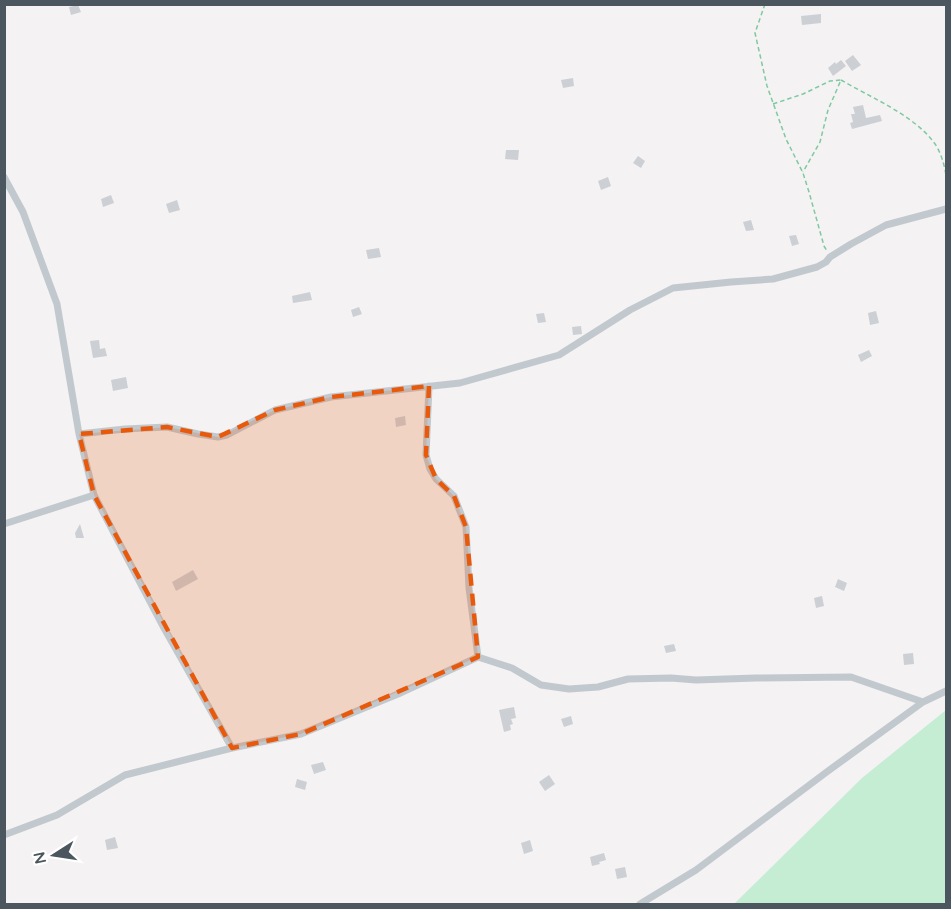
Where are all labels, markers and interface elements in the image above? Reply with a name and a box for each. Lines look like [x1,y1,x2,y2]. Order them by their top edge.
north arrow [24,825,84,885]
text: N [28,850,50,866]

